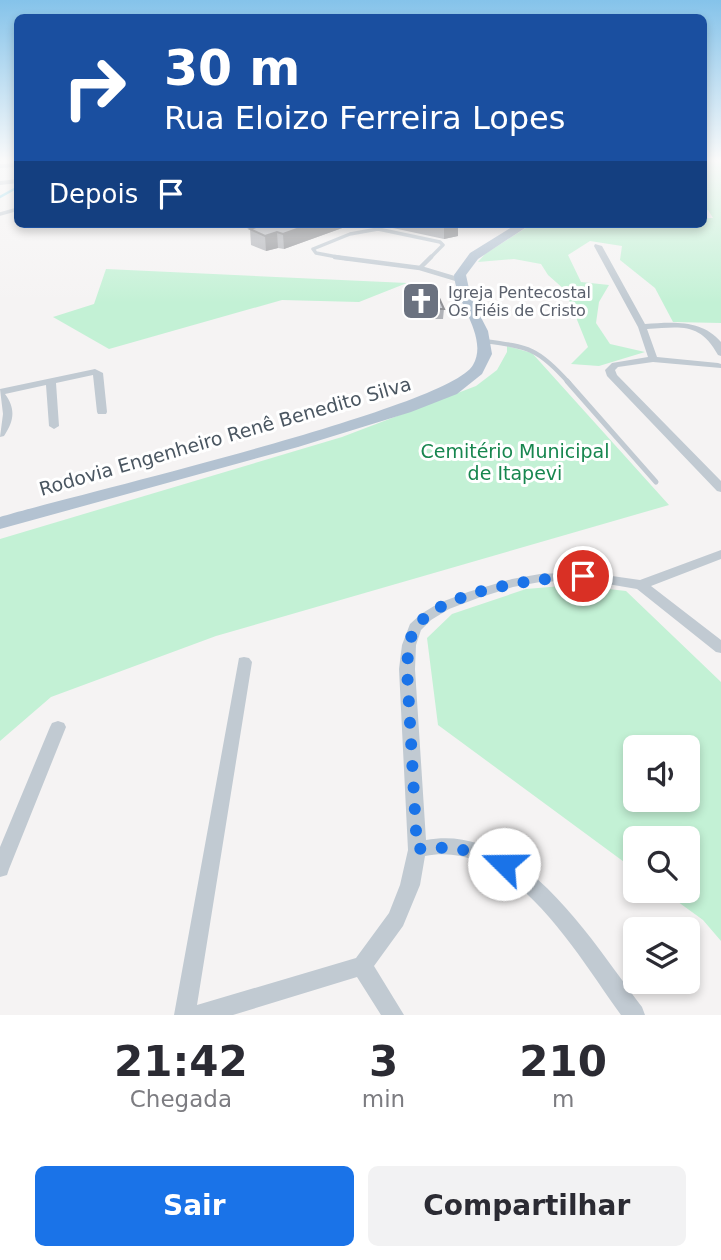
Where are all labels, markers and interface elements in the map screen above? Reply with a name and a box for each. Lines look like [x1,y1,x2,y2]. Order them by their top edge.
text: 30 m [164,40,300,97]
icon: right [49,42,140,133]
text: Rua Eloizo Ferreira Lopes [164,99,565,137]
icon: arrive [152,175,190,213]
text: Depois [49,179,138,209]
church icon: Igreja Pentecostal Os Fiéis de Cristo [400,280,442,322]
place label: Igreja Pentecostal Os Fiéis de Cristo [448,283,591,320]
street label: Rodovia Engenheiro Renê Benedito Silva [36,372,414,500]
park label: Cemitério Municipal de Itapevi [420,440,610,484]
pin [553,546,613,606]
icon: arrive [564,557,602,595]
map controls [623,735,700,994]
button: sound [623,735,700,812]
button: search [623,826,700,903]
position arrow [467,827,541,901]
button: layers [623,917,700,994]
text: 21:42 [114,1037,248,1086]
text: 3 [369,1037,398,1086]
text: 210 [519,1037,607,1086]
text: Chegada [130,1086,232,1112]
text: min [362,1086,405,1112]
text: m [552,1086,574,1112]
button: Sair [35,1166,354,1246]
button: Compartilhar [368,1166,686,1246]

